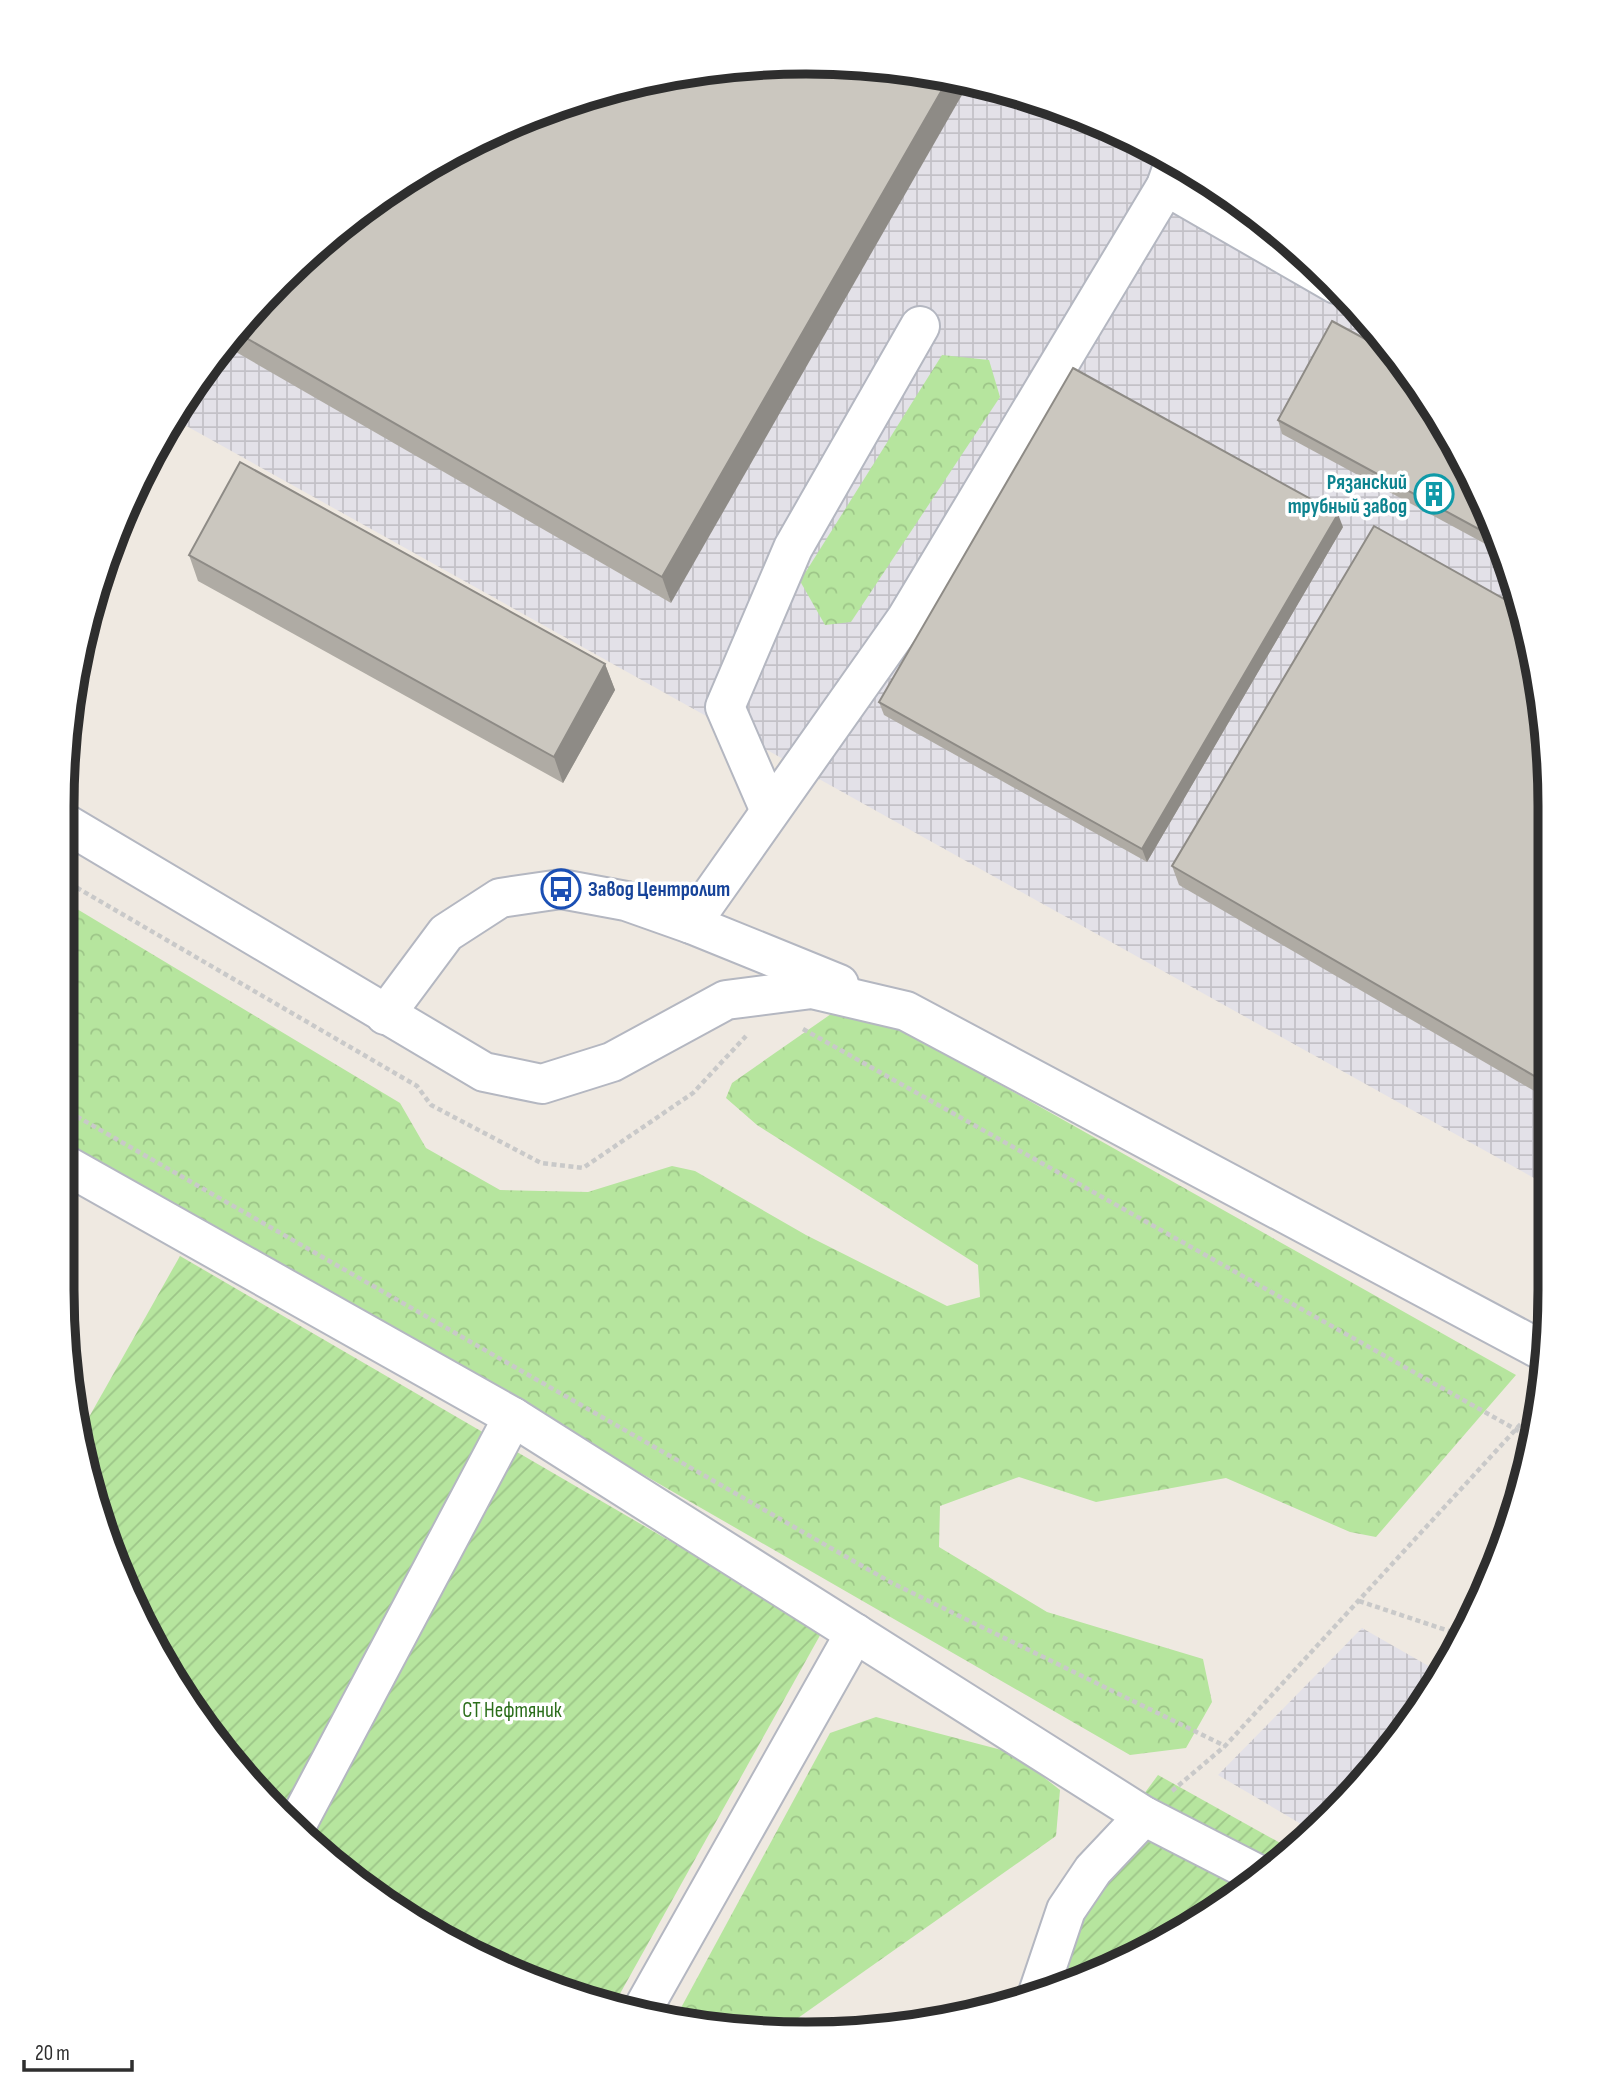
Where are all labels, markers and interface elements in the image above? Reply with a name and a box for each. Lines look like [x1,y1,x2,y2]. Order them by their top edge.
place label: Рязанский трубный завод [1288,470,1407,519]
building icon: Рязанский трубный завод [1413,473,1455,515]
bus stop icon: Завод Центролит [540,868,582,910]
place label: Завод Центролит [588,877,730,902]
park label: СТ Нефтяник [462,1698,562,1723]
scale bar [24,2028,133,2072]
text: 20 m [35,2041,70,2066]

